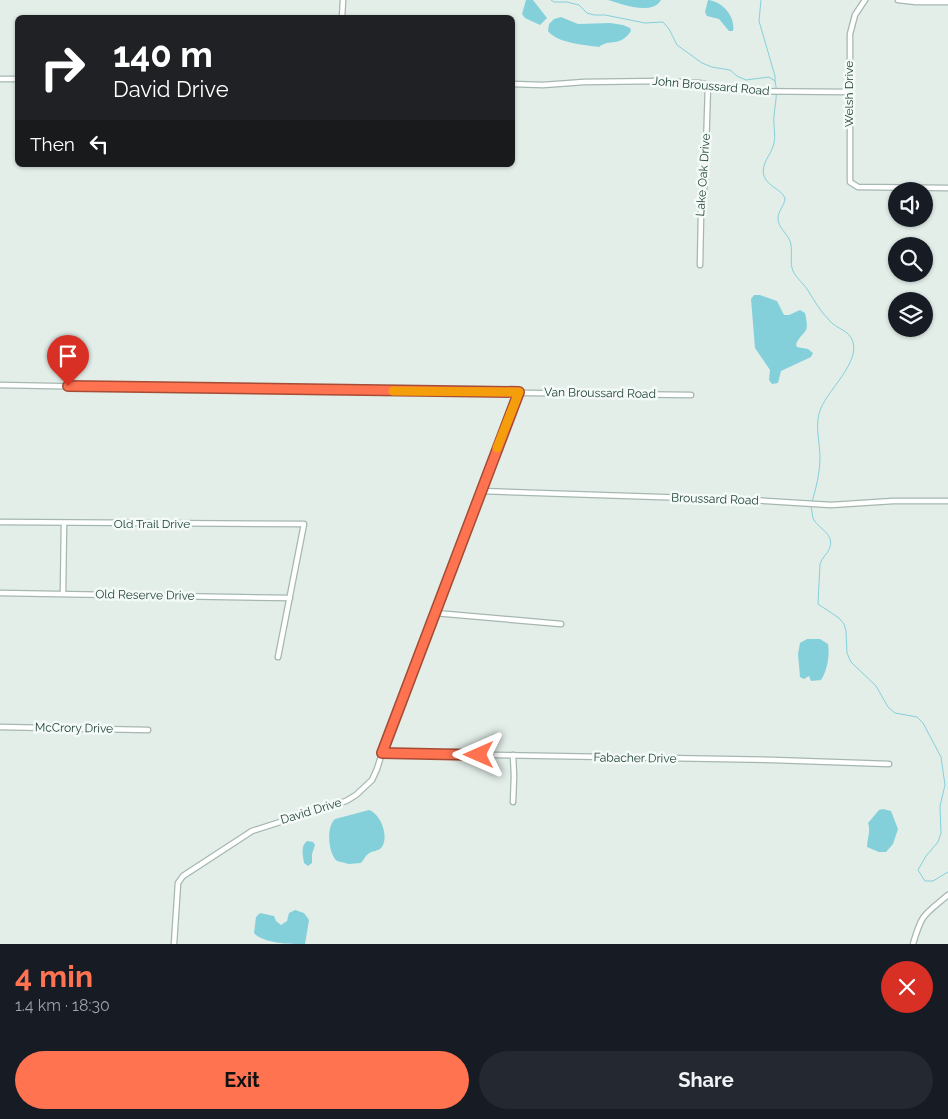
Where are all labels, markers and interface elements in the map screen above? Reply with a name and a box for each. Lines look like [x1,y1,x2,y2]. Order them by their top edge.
text: 140 m [113,34,213,75]
icon: right [30,35,95,100]
street label: Welsh Drive [842,61,856,127]
street label: John Broussard Road [652,74,770,98]
text: David Drive [113,76,229,102]
icon: left [85,130,113,158]
text: Then [30,133,75,155]
street label: Lake Oak Drive [693,133,713,217]
map controls [888,182,933,337]
button: sound [888,182,933,227]
button: search [888,237,933,282]
button: layers [888,292,933,337]
pin [47,335,89,386]
icon: arrive [54,342,82,370]
street label: Van Broussard Road [544,385,656,401]
street label: Broussard Road [671,490,759,508]
street label: Old Trail Drive [114,517,190,531]
street label: Old Reserve Drive [95,587,195,603]
street label: McCrory Drive [35,720,113,736]
position arrow [452,728,504,780]
street label: Fabacher Drive [593,750,677,766]
street label: David Drive [279,795,343,827]
text: 4 min [15,959,93,994]
button: close [881,961,933,1013]
text: 1.4 km · 18:30 [15,996,110,1015]
button: Exit [15,1051,469,1109]
button: Share [479,1051,933,1109]

